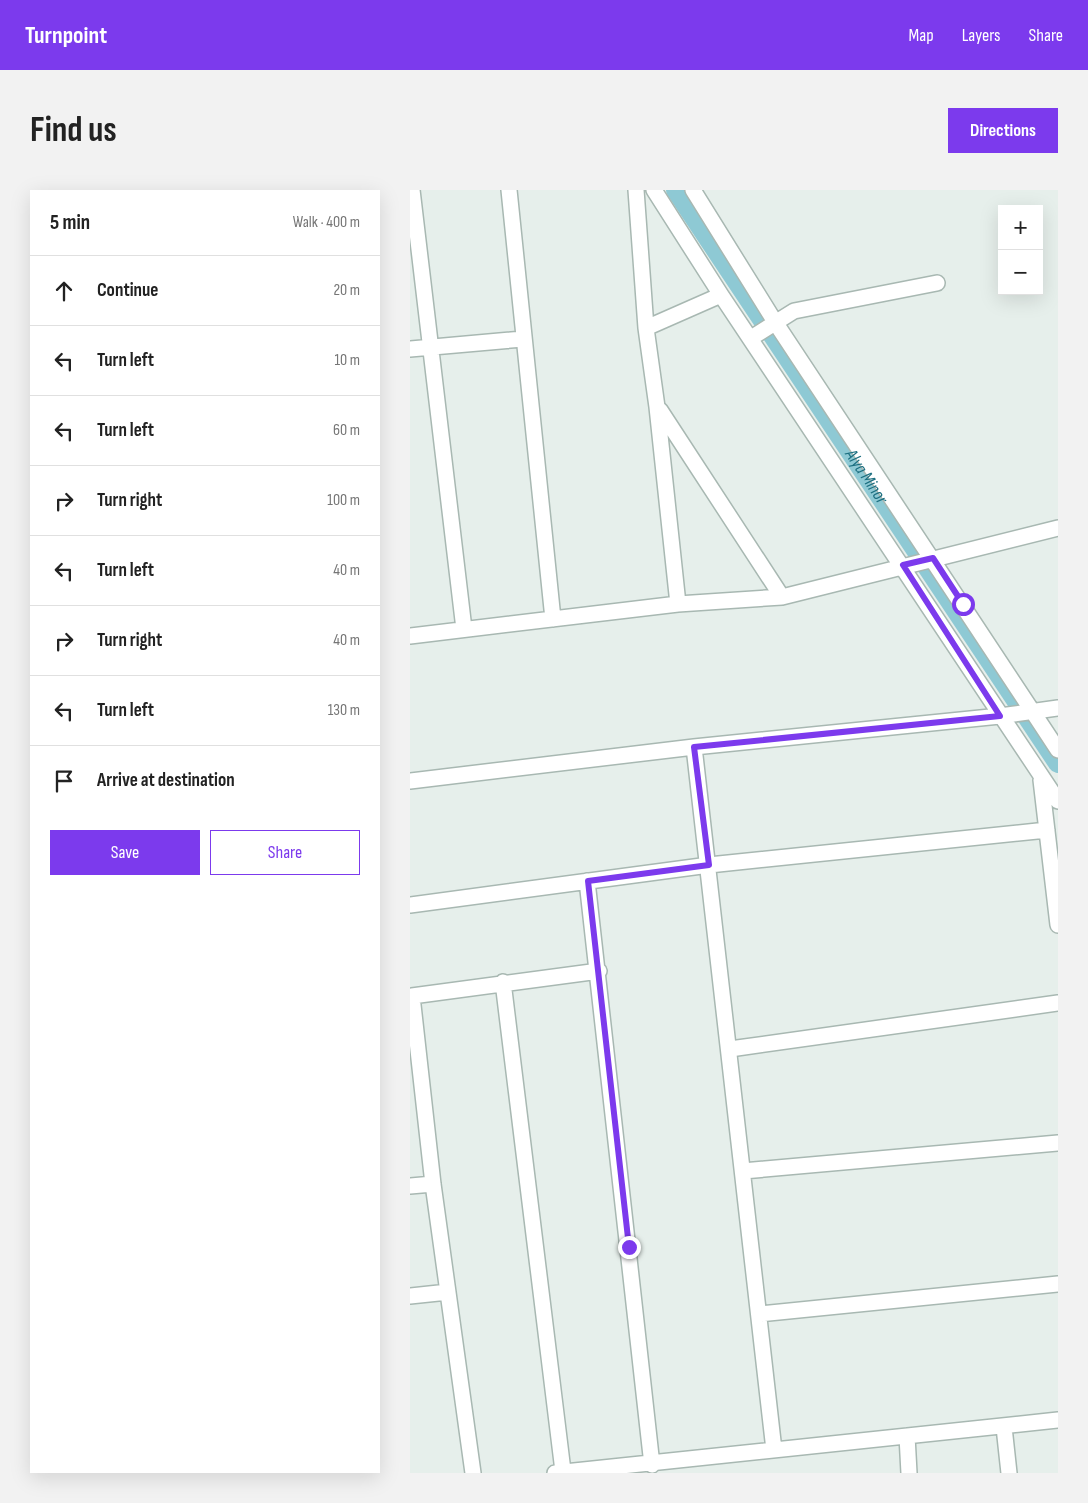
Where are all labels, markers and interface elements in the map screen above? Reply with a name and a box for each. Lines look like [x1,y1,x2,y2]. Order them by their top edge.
text: Turnpoint [25,21,107,50]
text: Map [909,25,934,46]
text: Layers [962,25,1001,46]
text: Share [1029,25,1063,46]
button: Directions [948,108,1058,153]
text: Find us [30,109,117,152]
map controls [998,205,1043,295]
button: + [998,205,1043,250]
text: 5 min [50,210,90,235]
text: Walk · 400 m [293,213,360,232]
button: − [998,250,1043,295]
icon: ahead [50,277,78,305]
text: Continue [97,279,158,302]
text: 20 m [333,281,360,300]
icon: left [50,347,78,375]
text: Turn left [97,349,154,372]
text: 10 m [334,351,360,370]
icon: left [50,417,78,445]
text: Turn left [97,419,154,442]
text: 60 m [333,421,360,440]
water label: Alya Minor [840,444,893,509]
icon: right [50,487,78,515]
text: Turn right [97,489,162,512]
text: 100 m [327,491,360,510]
icon: left [50,557,78,585]
text: Turn left [97,559,154,582]
text: 40 m [333,561,360,580]
route start [952,593,975,616]
icon: right [50,627,78,655]
text: Turn right [97,629,162,652]
text: 40 m [333,631,360,650]
icon: left [50,697,78,725]
text: Turn left [97,699,154,722]
text: 130 m [328,701,360,720]
icon: arrive [50,767,78,795]
text: Arrive at destination [97,769,235,792]
button: Save [50,830,200,875]
button: Share [210,830,360,875]
route end [618,1236,641,1259]

